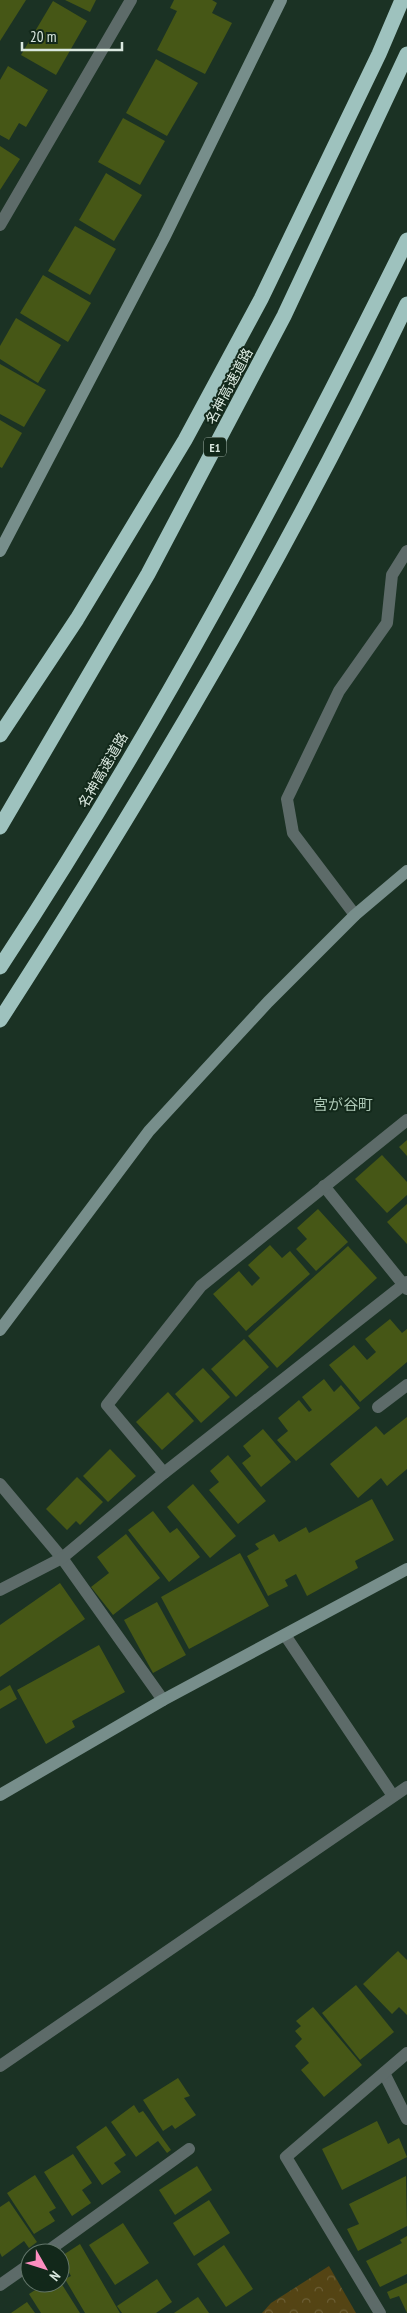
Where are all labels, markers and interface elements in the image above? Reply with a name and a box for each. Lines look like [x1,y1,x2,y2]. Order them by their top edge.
scale bar [22,20,122,52]
text: 20 m [30,27,56,46]
street label: 名神高速道路 [201,345,257,427]
road number: E1 [204,438,226,457]
street label: 名神高速道路 [74,729,132,811]
district label: 宮が谷町 [313,1095,373,1114]
north arrow [20,2243,70,2293]
text: N [46,2268,64,2285]

